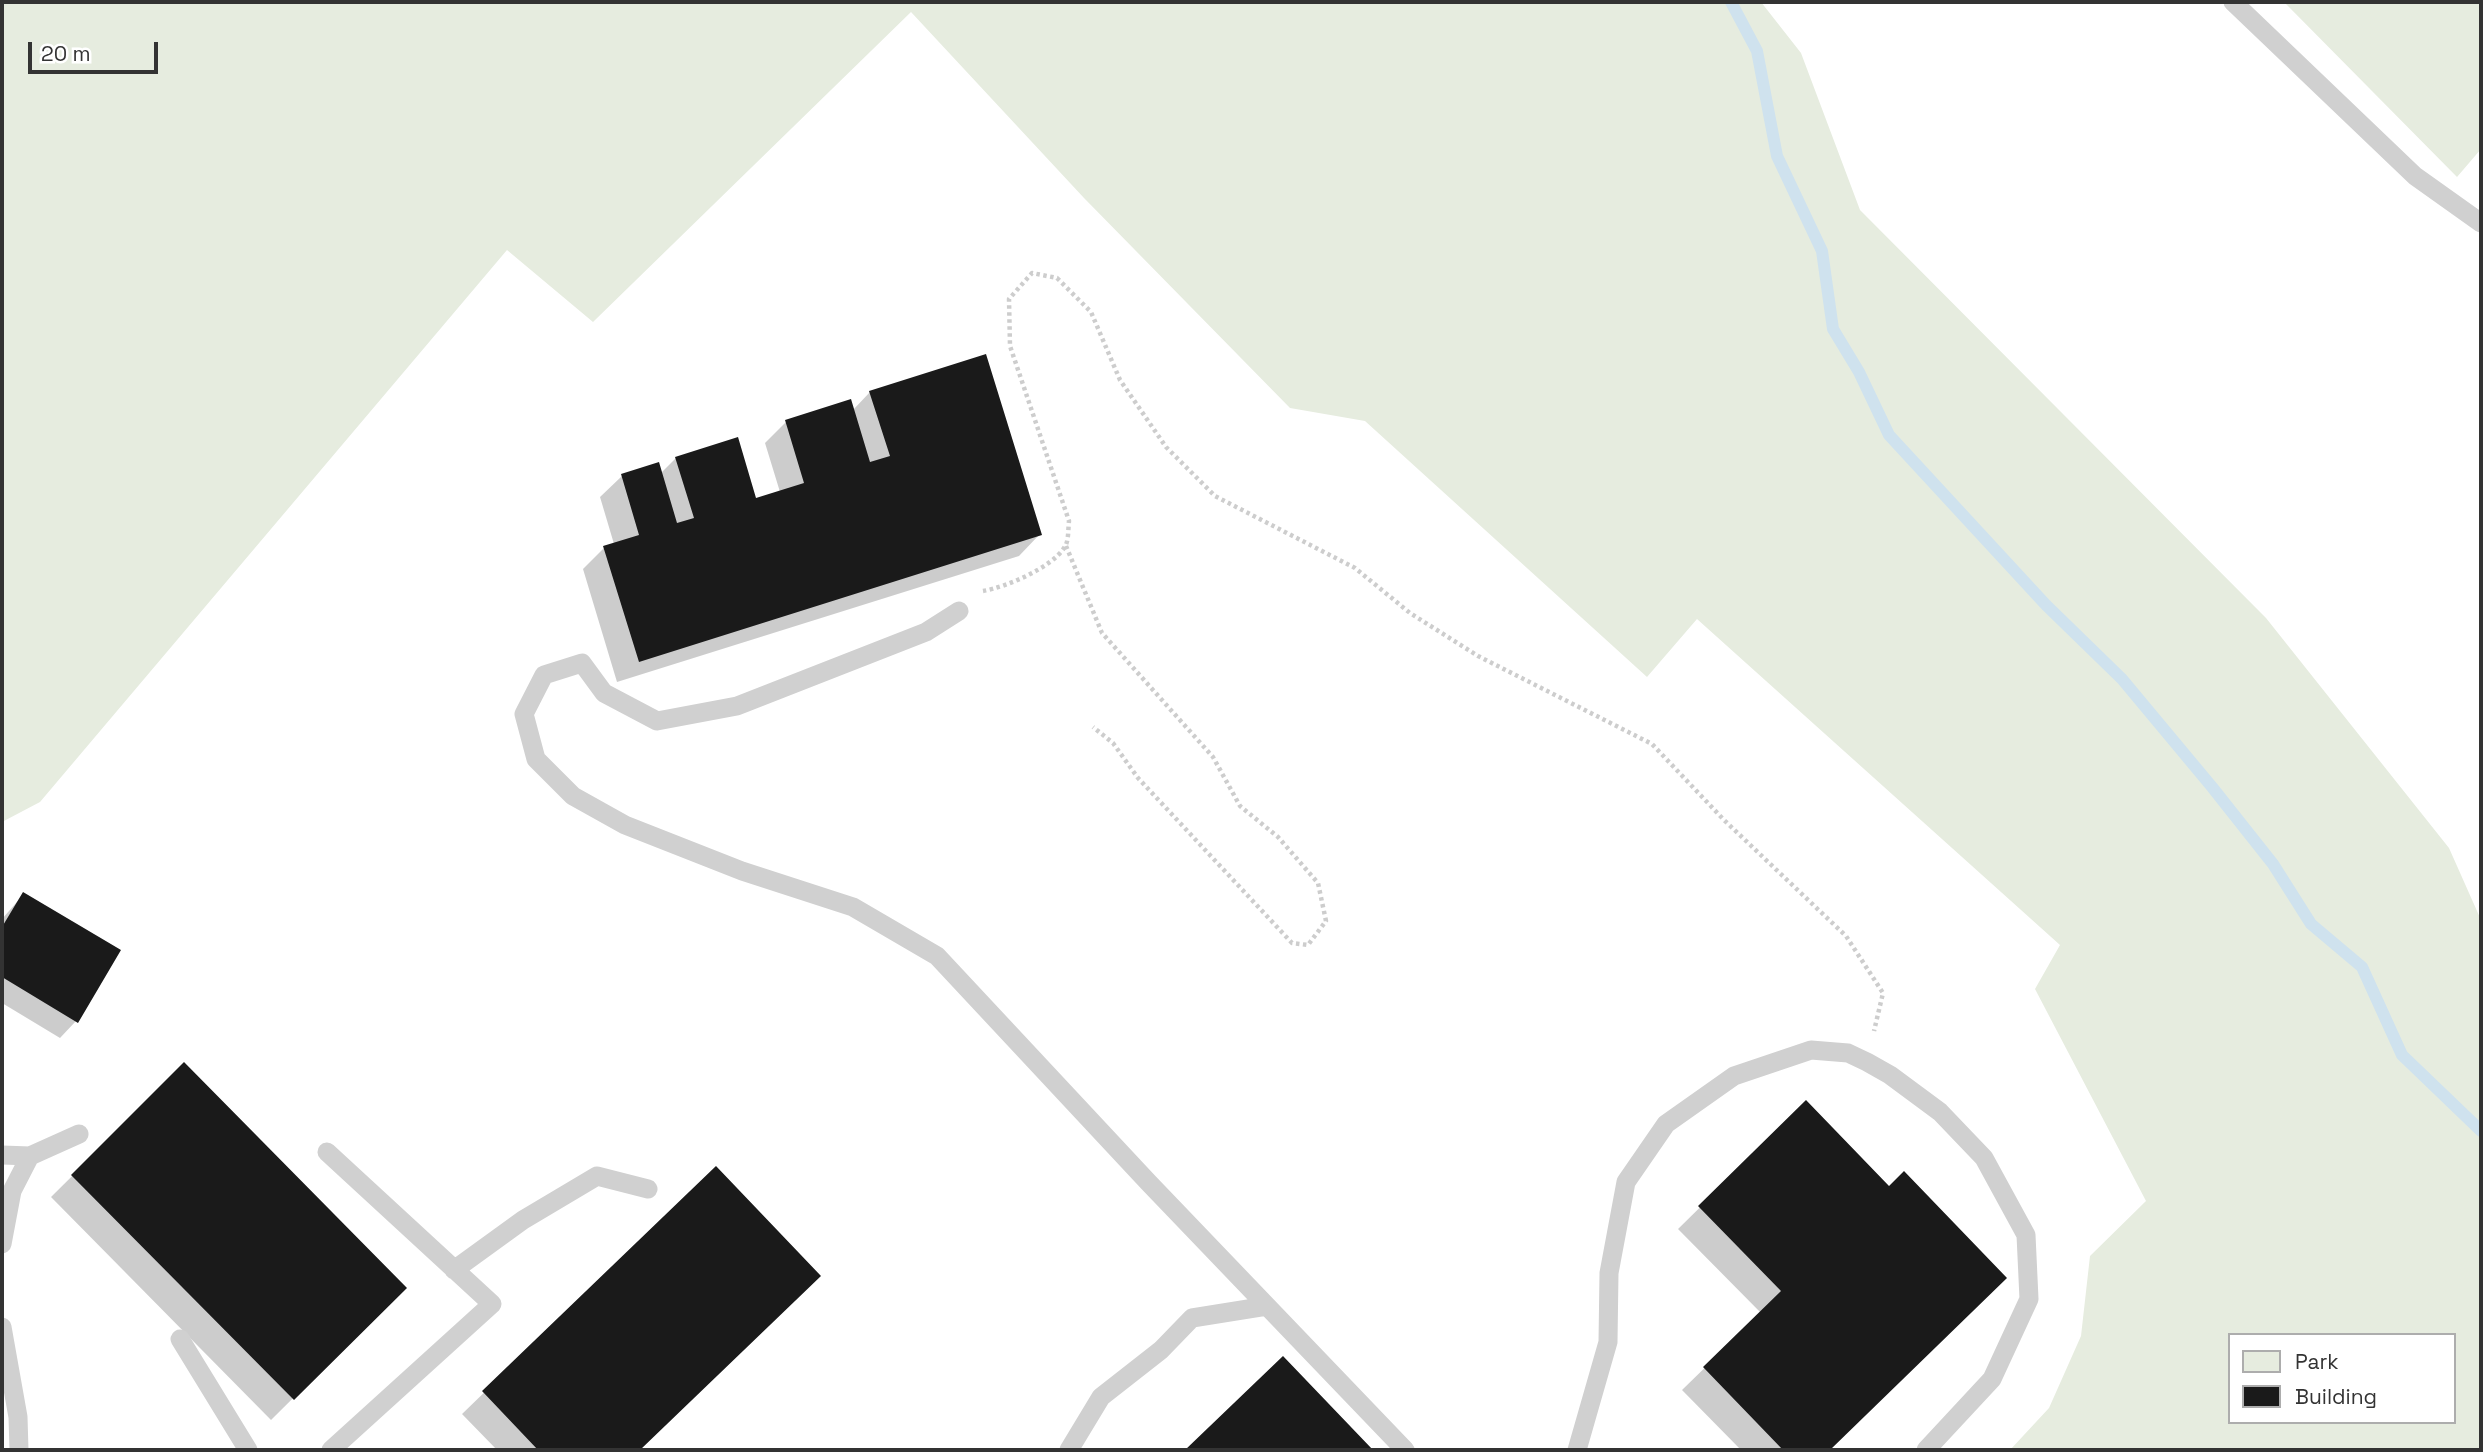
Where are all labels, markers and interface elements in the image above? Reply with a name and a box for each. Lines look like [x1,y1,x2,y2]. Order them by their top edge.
scale bar [32,28,161,72]
text: 20 m [41,40,91,67]
legend [2228,1333,2455,1424]
text: Park [2295,1348,2339,1375]
text: Building [2295,1383,2377,1410]

